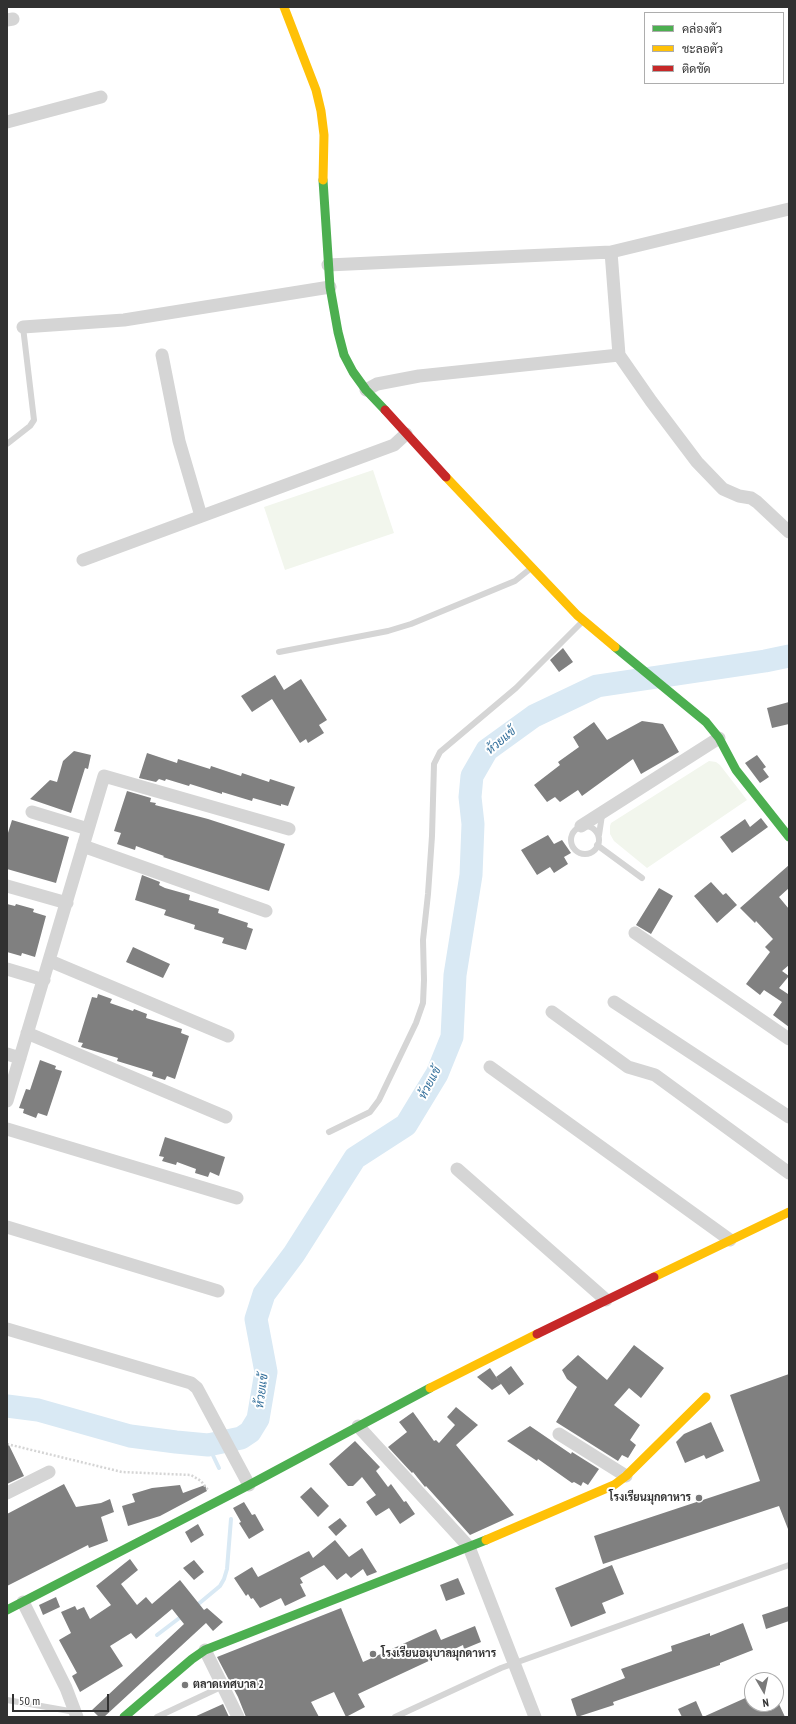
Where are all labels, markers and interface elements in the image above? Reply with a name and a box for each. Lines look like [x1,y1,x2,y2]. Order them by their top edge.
legend [644,12,784,84]
text: คล่องตัว [682,21,722,36]
text: ชะลอตัว [682,41,723,56]
text: ติดขัด [682,61,711,76]
water label: ห้วยแข้ [483,724,519,758]
water label: ห้วยแข้ [415,1064,445,1102]
water label: ห้วยแข้ [252,1373,272,1409]
place label: โรงเรียนมุกดาหาร [609,1491,691,1505]
marker: โรงเรียนมุกดาหาร [694,1493,704,1503]
place label: โรงเรียนอนุบาลมุกดาหาร [381,1647,496,1661]
marker: โรงเรียนอนุบาลมุกดาหาร [368,1649,378,1659]
north arrow [744,1672,784,1712]
place label: ตลาดเทศบาล 2 [193,1678,264,1692]
marker: ตลาดเทศบาล 2 [180,1680,190,1690]
scale bar [14,1686,111,1712]
text: 50 m [19,1693,40,1708]
text: N [762,1695,770,1710]

